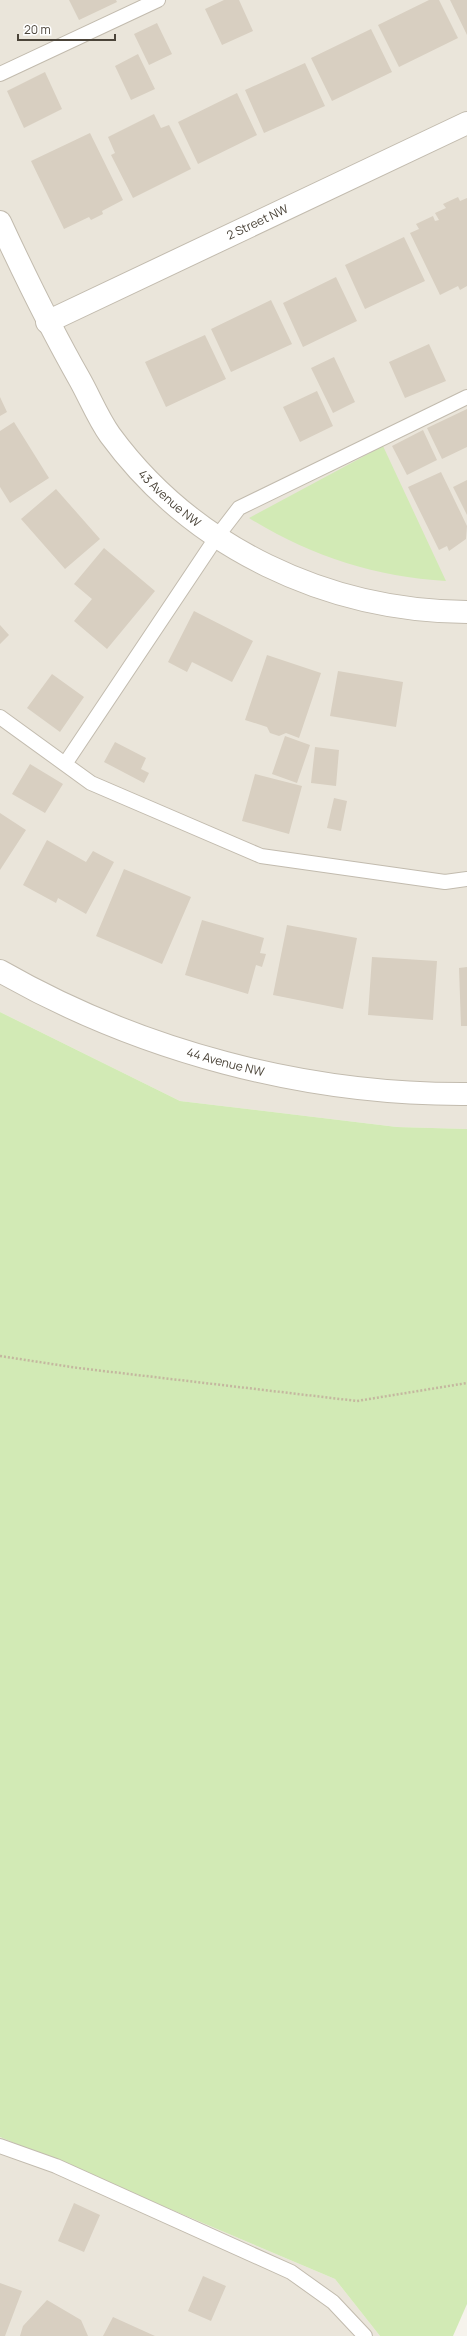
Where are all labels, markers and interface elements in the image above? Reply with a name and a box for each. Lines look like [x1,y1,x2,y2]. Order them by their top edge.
scale bar [18,16,115,42]
text: 20 m [24,21,51,38]
street label: 2 Street NW [224,200,292,244]
street label: 43 Avenue NW [134,466,205,531]
street label: 44 Avenue NW [185,1043,267,1080]

